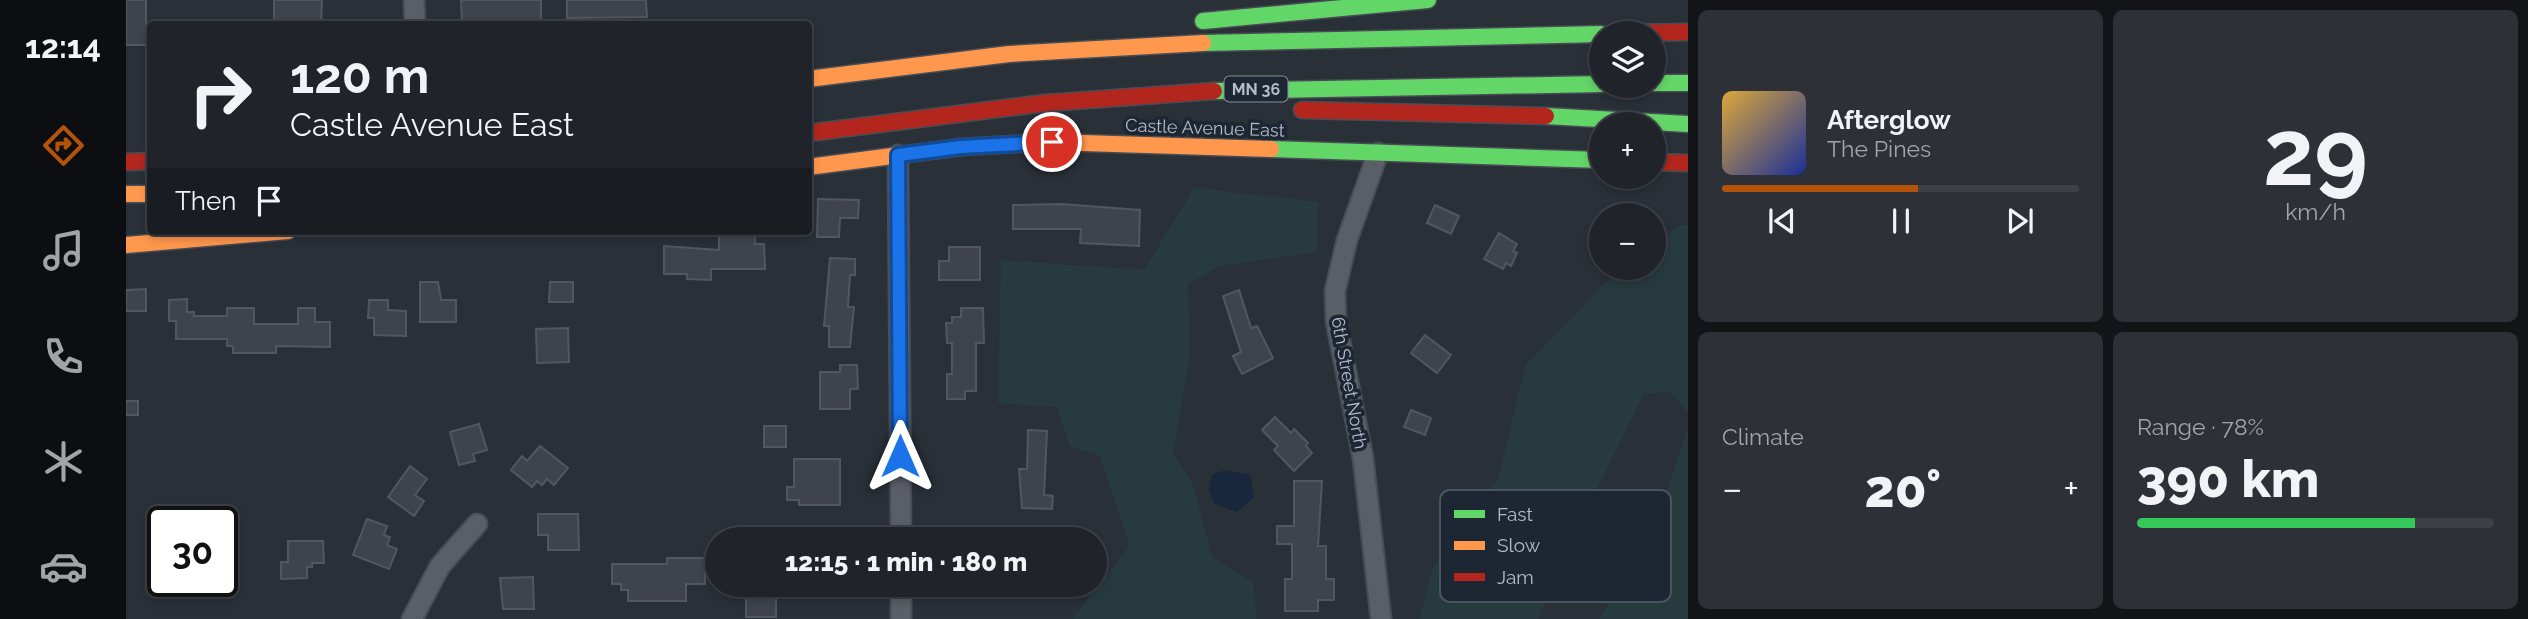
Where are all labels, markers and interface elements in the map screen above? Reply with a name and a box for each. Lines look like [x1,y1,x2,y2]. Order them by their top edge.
map controls [1589,21,1666,280]
button: layers [1589,21,1666,98]
text: 12:14 [25,28,101,65]
text: 120 m [290,47,429,104]
icon: right [175,49,266,140]
road number: MN 36 [1224,76,1288,102]
text: 29 [2263,99,2368,206]
text: Afterglow [1827,105,1951,135]
text: Castle Avenue East [290,106,574,143]
pin [1022,112,1082,172]
button: + [1589,112,1666,189]
street label: Castle Avenue East [1125,114,1285,141]
icon: directions [39,121,88,170]
icon: arrive [1033,123,1071,161]
text: The Pines [1827,135,1931,162]
icon: arrive [250,182,288,220]
text: Then [175,186,236,216]
text: km/h [2285,198,2346,225]
icon: previous [1763,202,1801,240]
icon: pause [1882,202,1920,240]
icon: next [2001,202,2039,240]
button: − [1589,203,1666,280]
icon: music [39,226,88,275]
street label: 6th Street North [1328,315,1371,451]
icon: phone [39,332,88,381]
text: Range · 78% [2137,413,2264,440]
position arrow [863,419,937,493]
text: Climate [1722,423,1804,450]
icon: climate [39,437,88,486]
text: 390 km [2137,448,2319,509]
text: 20° [1865,458,1941,519]
text: − [1722,466,1742,511]
text: + [2063,466,2079,511]
legend [1440,490,1671,602]
text: Fast [1497,503,1533,525]
speed limit sign: 30 [147,506,238,597]
text: Slow [1497,534,1541,556]
icon: car [39,542,88,591]
text: 12:15 · 1 min · 180 m [785,547,1027,577]
text: Jam [1497,566,1534,588]

